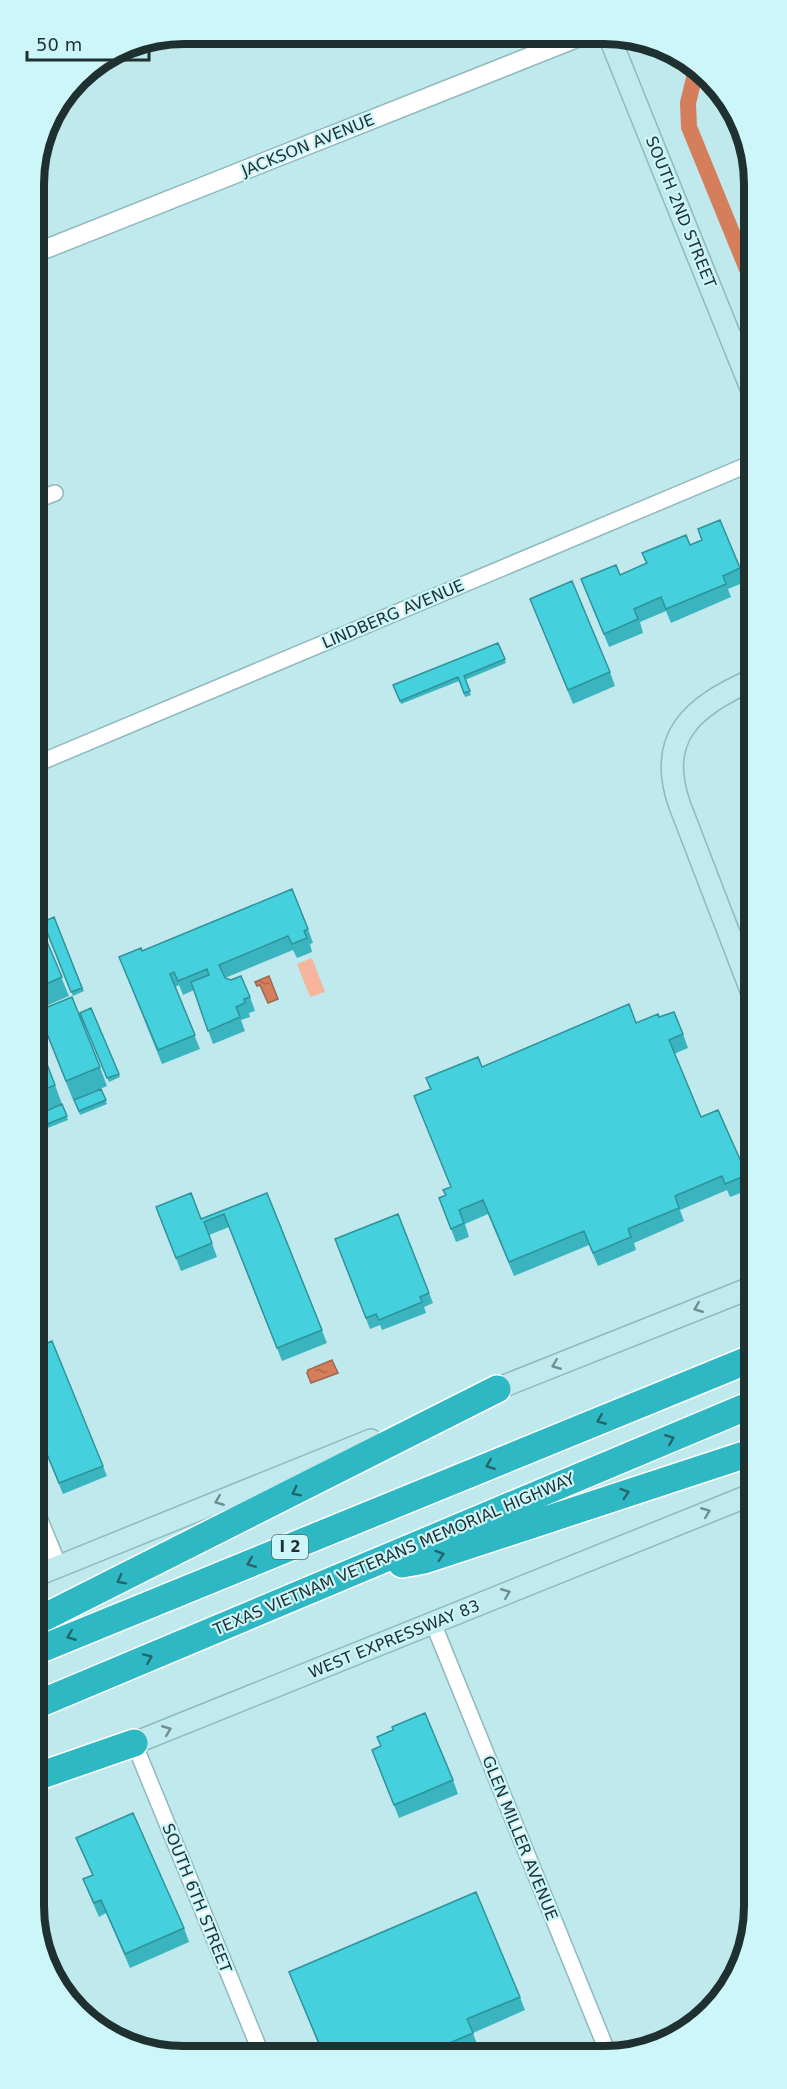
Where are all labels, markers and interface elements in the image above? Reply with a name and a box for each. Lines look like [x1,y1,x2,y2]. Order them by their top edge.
scale bar [27,24,148,62]
text: 50 m [36,34,82,55]
street label: JACKSON AVENUE [238,110,377,181]
street label: SOUTH 2ND STREET [642,133,720,291]
street label: LINDBERG AVENUE [319,575,467,653]
one-way arrow [694,1301,705,1313]
one-way arrow [551,1358,561,1371]
one-way arrow [597,1413,608,1425]
one-way arrow [663,1434,674,1446]
one-way arrow [485,1458,496,1470]
street label: TEXAS VIETNAM VETERANS MEMORIAL HIGHWAY [210,1469,578,1639]
one-way arrow [291,1485,302,1496]
one-way arrow [619,1488,630,1501]
one-way arrow [214,1494,225,1506]
one-way arrow [700,1506,711,1519]
road number: I 2 [272,1535,308,1559]
one-way arrow [434,1550,445,1562]
one-way arrow [247,1556,258,1568]
one-way arrow [117,1572,128,1584]
one-way arrow [500,1588,511,1600]
street label: WEST EXPRESSWAY 83 [306,1596,482,1682]
one-way arrow [66,1629,76,1642]
one-way arrow [141,1653,152,1665]
one-way arrow [161,1725,172,1737]
street label: GLEN MILLER AVENUE [478,1753,562,1923]
street label: SOUTH 6TH STREET [158,1821,236,1976]

